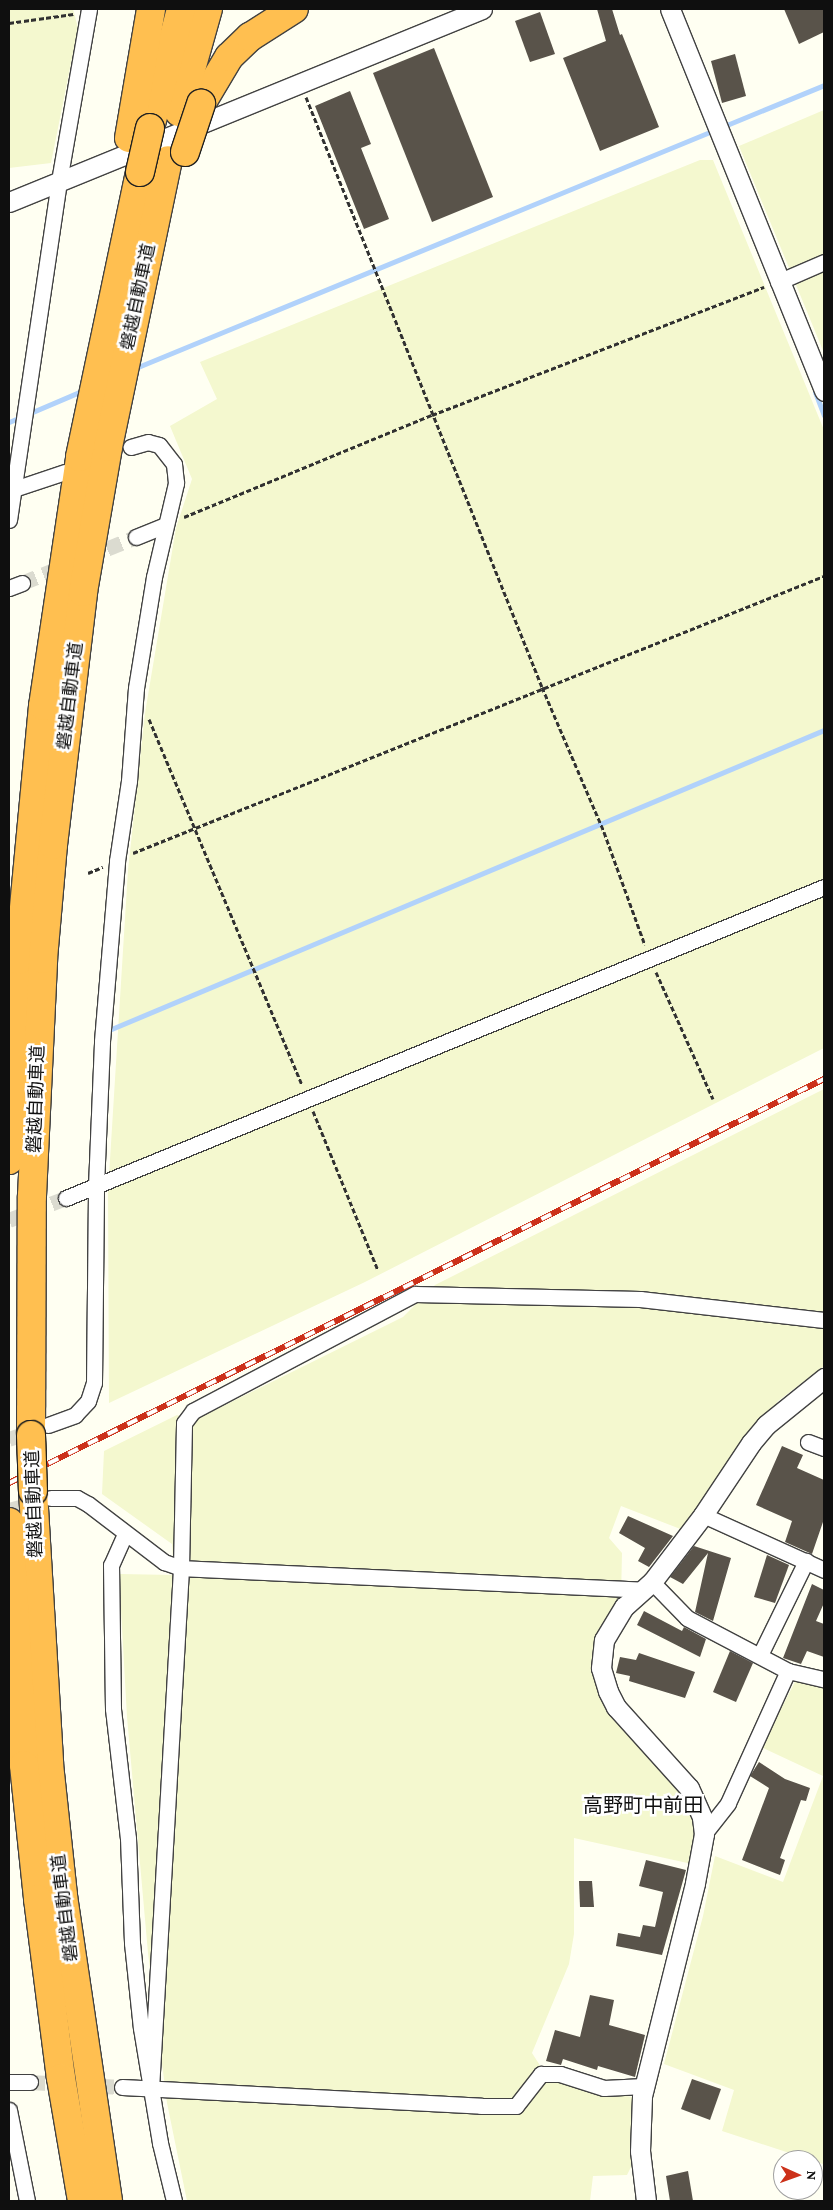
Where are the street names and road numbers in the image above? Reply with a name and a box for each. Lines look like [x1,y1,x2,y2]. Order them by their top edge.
street label: 磐越自動車道 [116,242,160,352]
street label: 磐越自動車道 [53,641,87,751]
street label: 磐越自動車道 [23,1045,49,1153]
street label: 磐越自動車道 [21,1450,47,1558]
street label: 磐越自動車道 [48,1853,82,1963]

